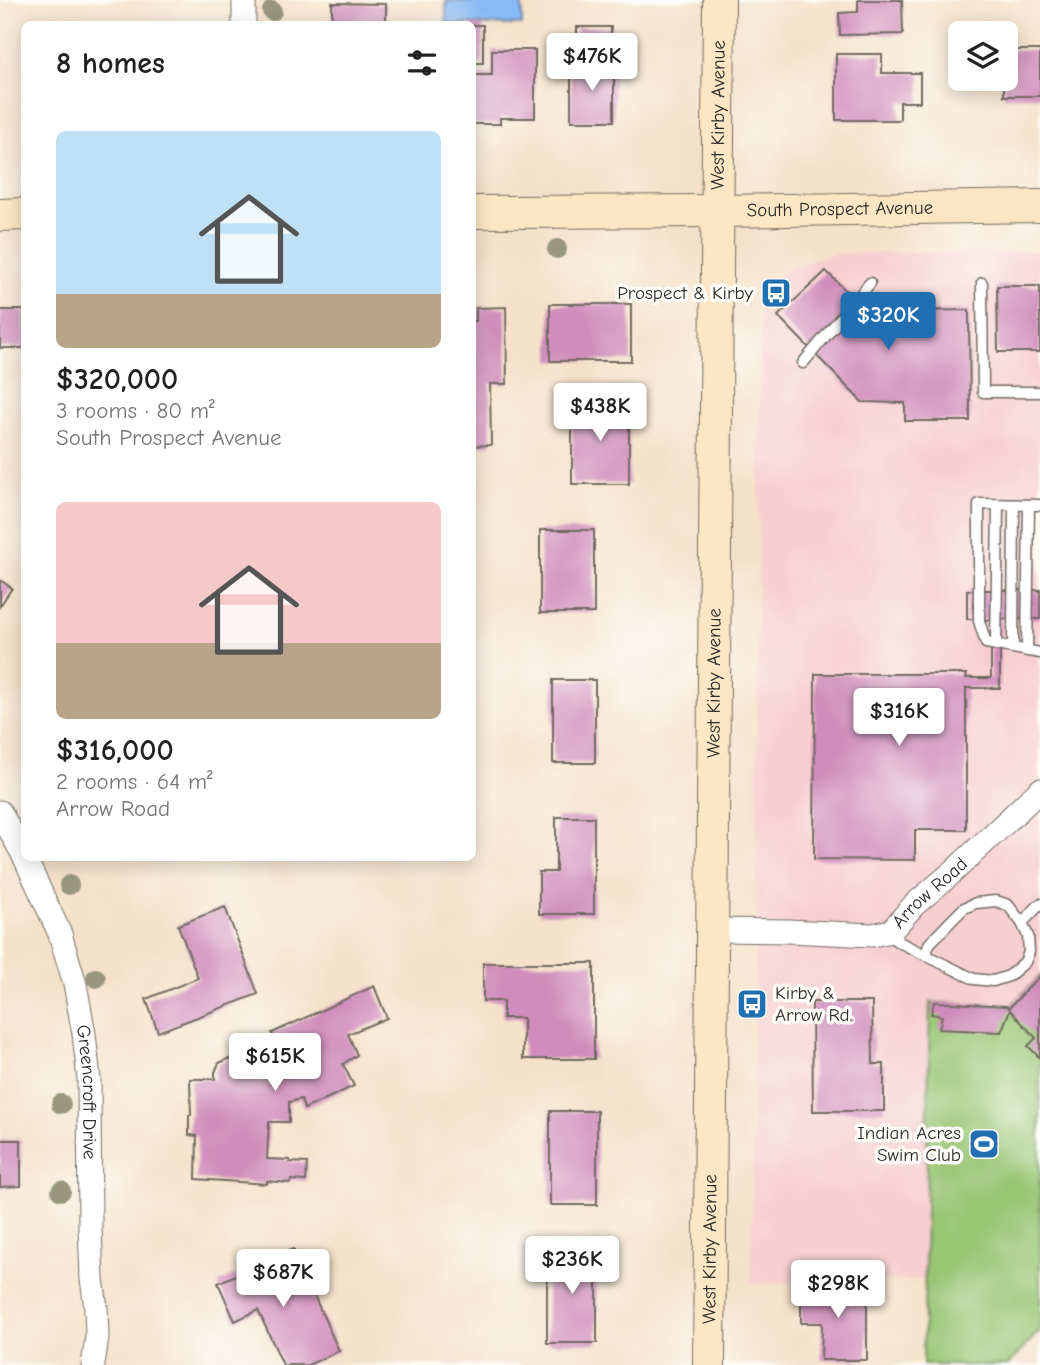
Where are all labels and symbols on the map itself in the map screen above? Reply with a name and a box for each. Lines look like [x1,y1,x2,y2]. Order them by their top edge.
pin: $476K [543,34,641,93]
street label: West Kirby Avenue [707,40,730,190]
street label: South Prospect Avenue [747,197,933,222]
bus stop icon: Prospect & Kirby [759,276,793,310]
place label: Prospect & Kirby [617,282,754,304]
pin: $320K [839,292,937,352]
pin: $438K [551,384,649,443]
street label: West Kirby Avenue [702,608,726,758]
pin: $316K [850,688,948,748]
street label: Arrow Road [888,853,972,933]
place label: Kirby & Arrow Rd. [775,982,853,1026]
bus stop icon: Kirby & Arrow Rd. [735,987,769,1021]
street label: Greencroft Drive [72,1023,101,1160]
pin: $615K [226,1034,324,1093]
place label: Indian Acres Swim Club [857,1122,961,1166]
sports icon: Indian Acres Swim Club [967,1127,1001,1161]
street label: West Kirby Avenue [698,1174,721,1324]
pin: $236K [523,1236,621,1296]
pin: $687K [234,1250,332,1309]
pin: $298K [789,1260,887,1320]

